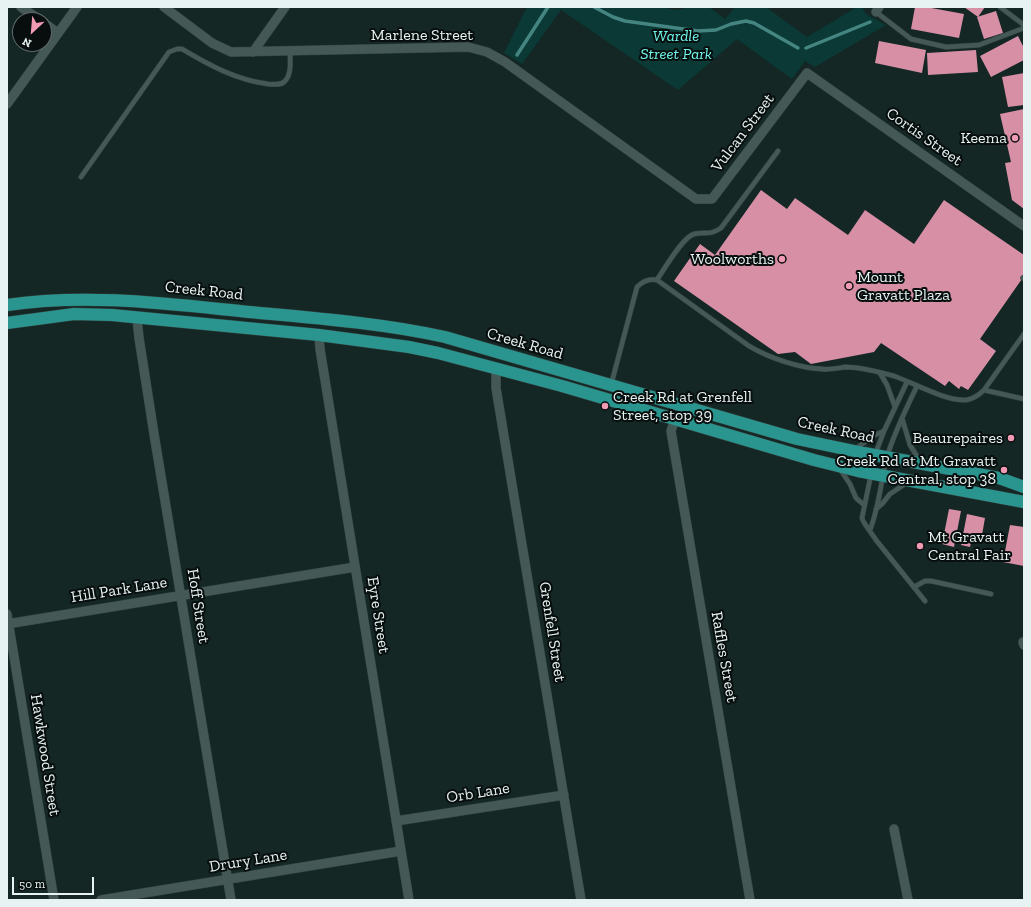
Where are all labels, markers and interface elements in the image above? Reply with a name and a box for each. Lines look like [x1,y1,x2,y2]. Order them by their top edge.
north arrow [12,12,52,52]
street label: Marlene Street [371,25,473,45]
park label: Wardle Street Park [640,26,712,64]
text: N [20,35,34,50]
street label: Vulcan Street [707,90,779,176]
street label: Cortis Street [882,104,966,170]
place label: Keema [960,128,1007,148]
marker: Keema [1010,133,1020,143]
place label: Woolworths [690,249,774,269]
marker: Woolworths [777,254,787,264]
place label: Mount Gravatt Plaza [857,267,950,305]
street label: Creek Road [164,277,244,305]
marker: Mount Gravatt Plaza [844,281,854,291]
street label: Creek Road [485,324,565,364]
place label: Creek Rd at Grenfell Street, stop 39 [613,387,752,425]
marker: Creek Rd at Grenfell Street, stop 39 [600,401,610,411]
street label: Creek Road [796,412,876,448]
place label: Beaurepaires [913,428,1003,448]
marker: Beaurepaires [1006,433,1016,443]
place label: Creek Rd at Mt Gravatt Central, stop 38 [836,451,996,489]
marker: Creek Rd at Mt Gravatt Central, stop 38 [999,465,1009,475]
place label: Mt Gravatt Central Fair [928,527,1011,565]
marker: Mt Gravatt Central Fair [915,541,925,551]
street label: Hoff Street [183,567,213,645]
street label: Hill Park Lane [69,573,169,607]
street label: Eyre Street [362,575,394,655]
street label: Grenfell Street [535,580,569,684]
street label: Raffles Street [707,610,741,704]
street label: Hawkwood Street [26,693,64,817]
street label: Orb Lane [445,779,511,807]
street label: Drury Lane [208,845,288,877]
scale bar [14,869,96,895]
text: 50 m [19,877,45,891]

